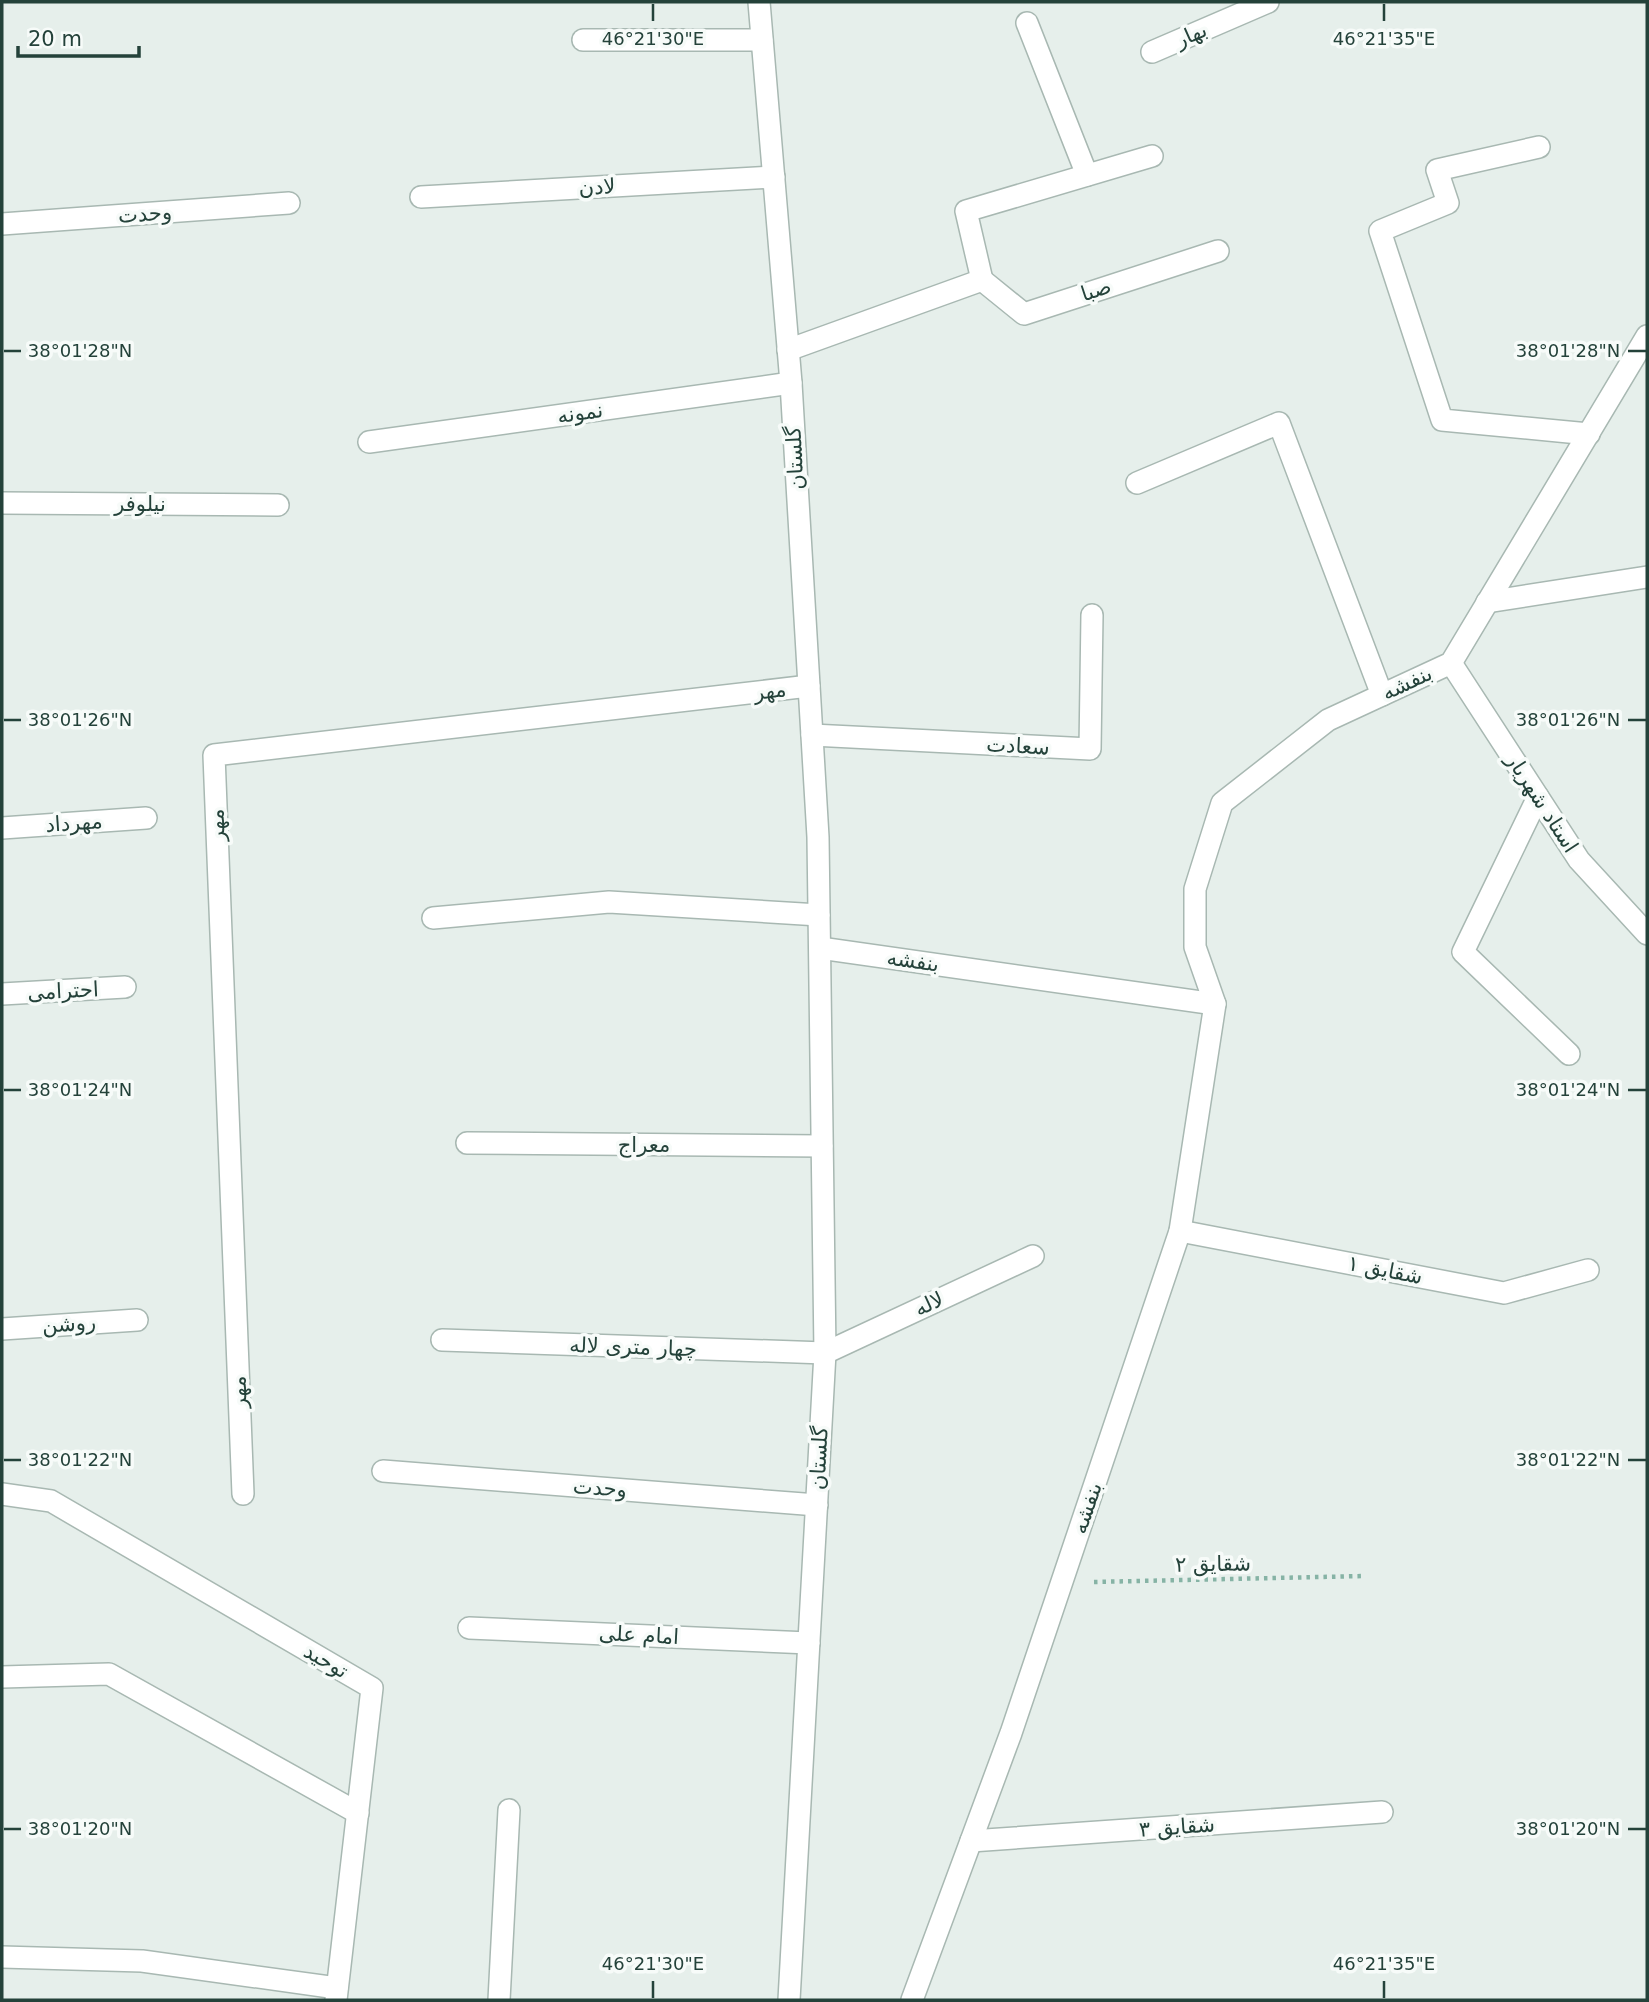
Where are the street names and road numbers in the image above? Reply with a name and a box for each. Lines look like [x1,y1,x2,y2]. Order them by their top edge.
street label: بهار [1171,18,1211,53]
street label: لادن [578,174,616,200]
street label: وحدت [117,200,173,228]
street label: صبا [1078,274,1114,306]
street label: نمونه [556,398,604,428]
street label: گلستان [781,425,809,491]
street label: نیلوفر [113,492,166,516]
street label: بنفشه [1378,661,1436,705]
street label: مهر [751,677,788,705]
street label: سعادت [986,732,1050,760]
street label: استاد شهریار [1500,748,1583,857]
street label: مهر [204,808,230,843]
street label: مهرداد [45,809,103,837]
street label: بنفشه [885,945,941,977]
street label: احترامی [27,977,99,1005]
street label: معراج [618,1133,670,1158]
street label: شقایق ۱ [1345,1251,1425,1289]
street label: لاله [910,1287,948,1321]
street label: روشن [41,1310,97,1338]
street label: چهار متری لاله [569,1333,697,1361]
street label: مهر [226,1375,252,1410]
street label: گلستان [805,1425,833,1491]
street label: وحدت [572,1474,628,1502]
street label: بنفشه [1067,1479,1107,1537]
street label: شقایق ۲ [1175,1551,1251,1577]
street label: امام علی [598,1621,680,1649]
street label: توحید [300,1639,352,1683]
street label: شقایق ۳ [1138,1812,1216,1842]

